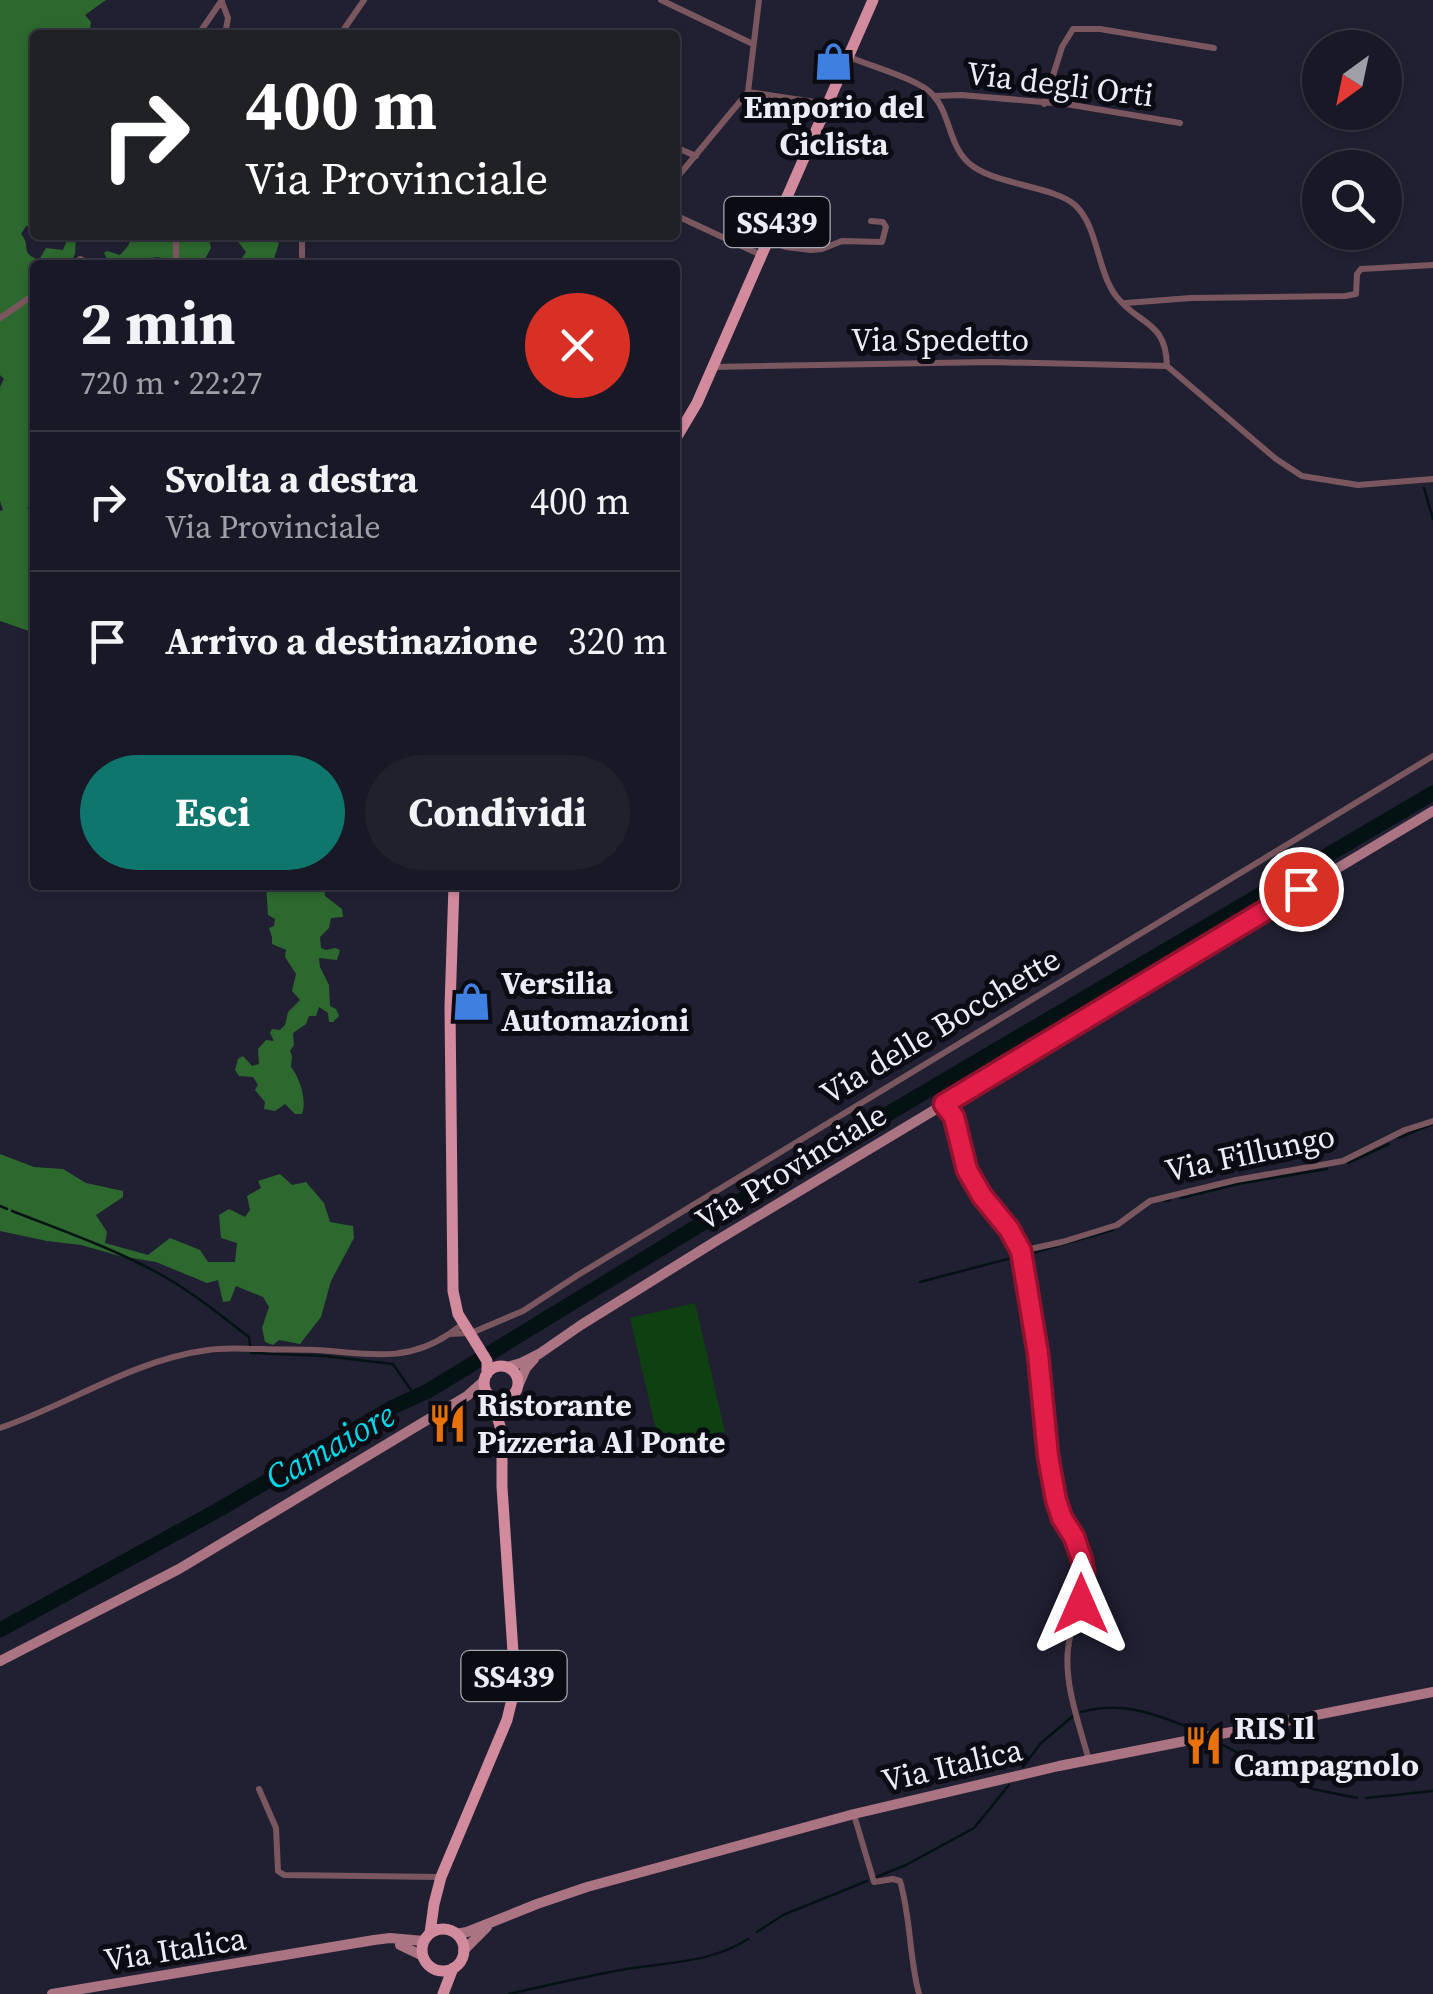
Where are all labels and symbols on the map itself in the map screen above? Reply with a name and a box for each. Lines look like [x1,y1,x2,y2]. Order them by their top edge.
north arrow [1302,30,1402,130]
shop icon: Emporio del Ciclista [813,41,855,83]
street label: Via degli Orti [964,51,1156,117]
place label: Emporio del Ciclista [744,85,924,166]
road number: SS439 [724,197,830,247]
street label: Via Spedetto [851,318,1029,362]
pin [1259,847,1344,932]
street label: Via delle Bocchette [812,937,1068,1115]
place label: Versilia Automazioni [501,961,689,1042]
shop icon: Versilia Automazioni [450,980,492,1022]
street label: Via Provinciale [687,1093,895,1241]
street label: Via Fillungo [1161,1114,1339,1192]
place label: Ristorante Pizzeria Al Ponte [477,1383,725,1464]
water label: Camaiore [257,1391,403,1501]
restaurant icon: Ristorante Pizzeria Al Ponte [426,1402,468,1444]
position arrow [1029,1552,1133,1656]
road number: SS439 [462,1651,566,1701]
place label: RIS Il Campagnolo [1234,1706,1419,1787]
restaurant icon: RIS Il Campagnolo [1183,1725,1225,1767]
street label: Via Italica [877,1727,1027,1803]
street label: Via Italica [101,1916,250,1982]

